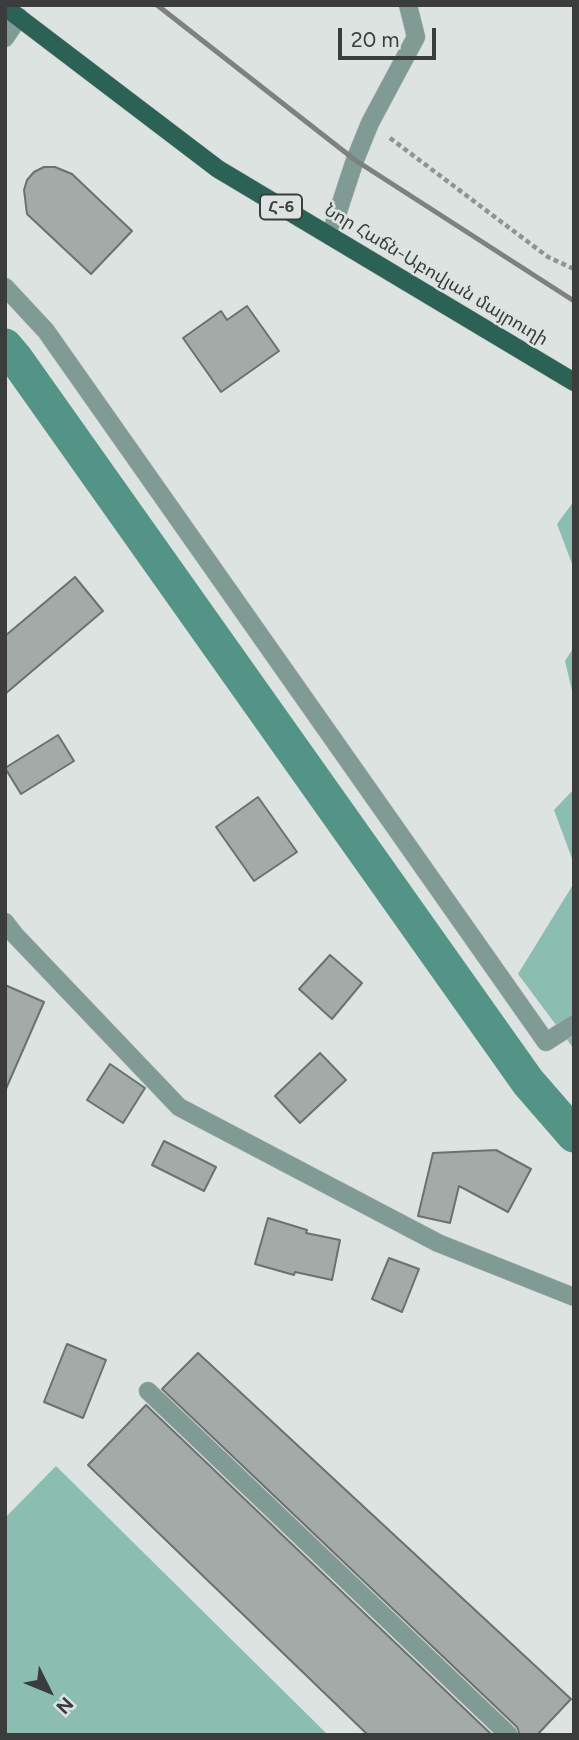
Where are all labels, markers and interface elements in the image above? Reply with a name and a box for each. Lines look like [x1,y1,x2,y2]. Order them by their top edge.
scale bar [341,14,439,58]
text: 20 m [351,27,399,52]
road number: Հ-6 [260,195,302,220]
street label: Նոր Հաճն-Աբովյան մայրուղի [320,199,552,351]
north arrow [14,1656,84,1726]
text: N [51,1692,78,1719]

